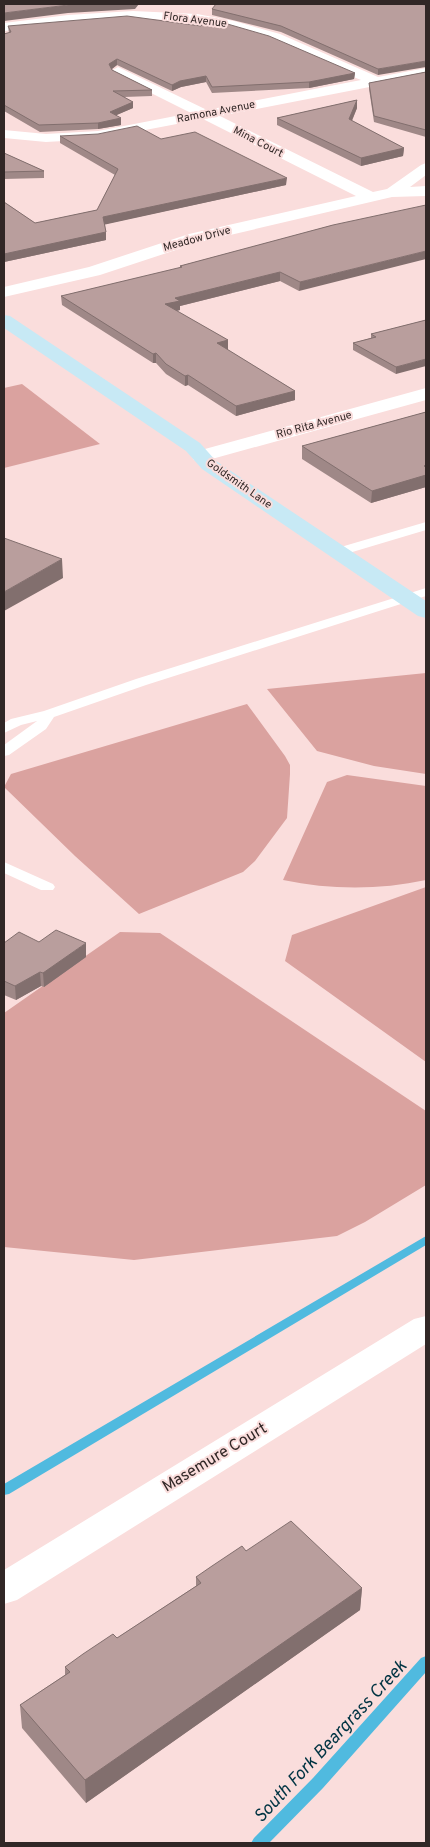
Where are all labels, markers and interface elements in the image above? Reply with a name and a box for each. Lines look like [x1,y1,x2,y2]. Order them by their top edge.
street label: Flora Avenue [162,9,228,31]
street label: Ramona Avenue [176,98,257,126]
street label: Mina Court [231,123,285,161]
street label: Meadow Drive [162,223,232,255]
street label: Rio Rita Avenue [275,408,353,442]
street label: Goldsmith Lane [203,456,275,512]
street label: Masemure Court [159,1419,271,1497]
water label: South Fork Beargrass Creek [249,1655,413,1828]

